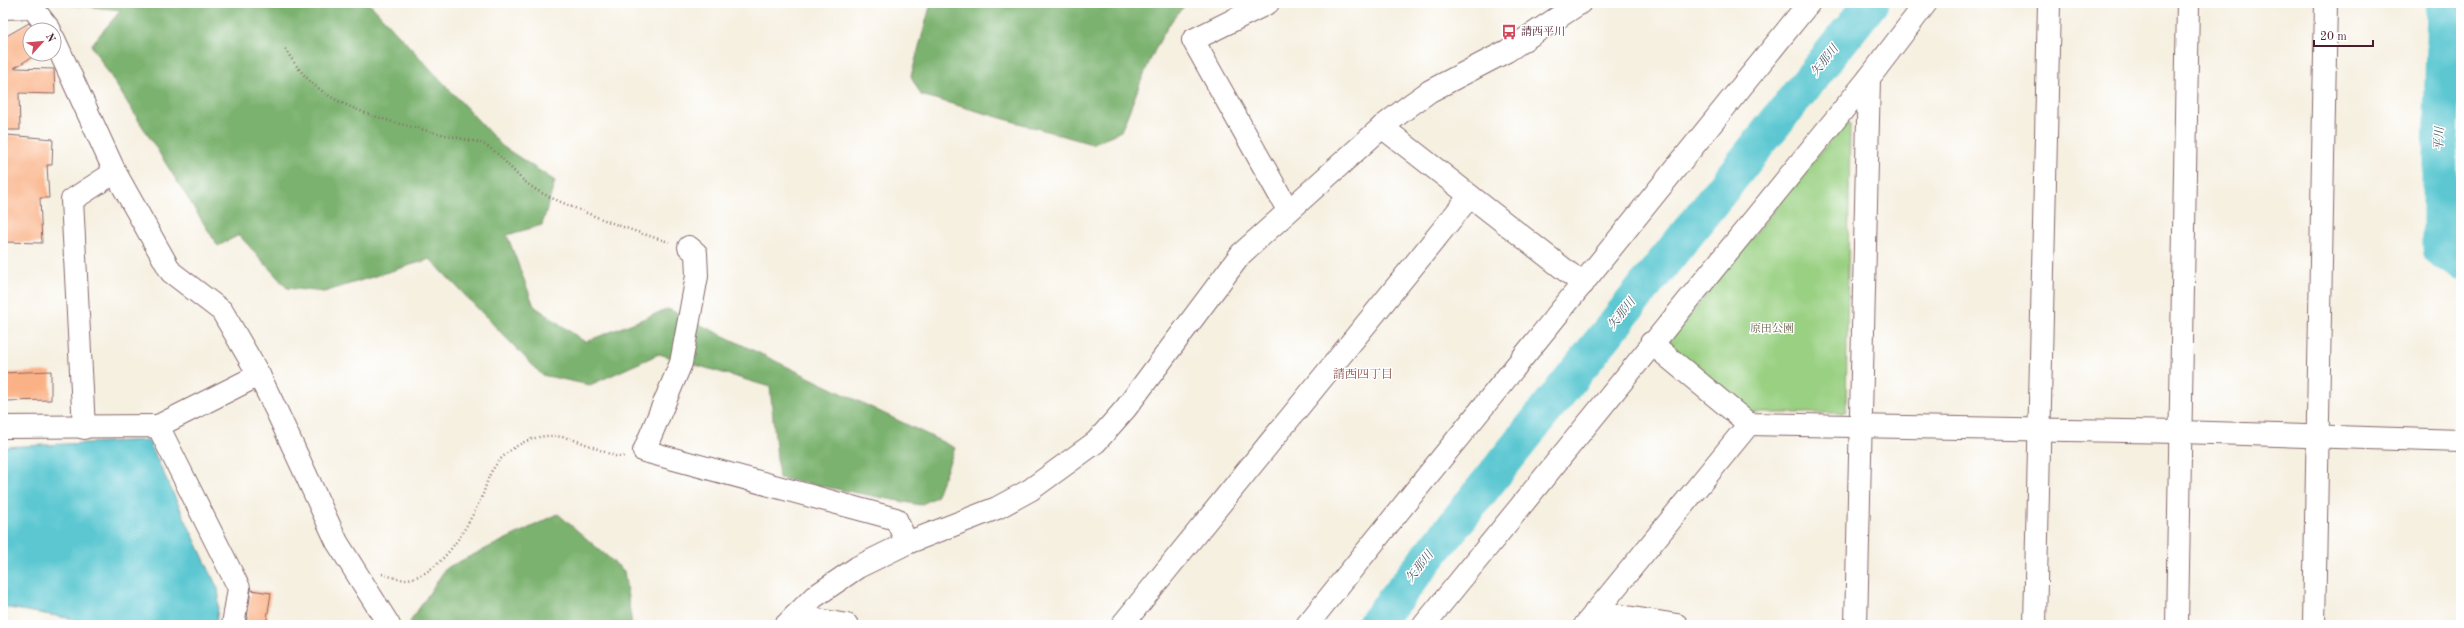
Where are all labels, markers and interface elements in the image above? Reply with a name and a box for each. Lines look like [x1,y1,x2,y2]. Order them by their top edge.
north arrow [22,22,62,62]
scale bar [2314,22,2373,48]
bus stop icon: 請西平川 [1500,23,1518,41]
place label: 請西平川 [1521,25,1565,38]
text: 20 m [2320,31,2347,43]
text: N [43,32,57,45]
water label: 矢那川 [1807,40,1842,79]
water label: 平川 [2433,125,2446,151]
water label: 矢那川 [1604,293,1639,332]
park label: 原田公園 [1750,322,1794,335]
district label: 請西四丁目 [1333,367,1393,381]
water label: 矢那川 [1402,546,1437,585]

